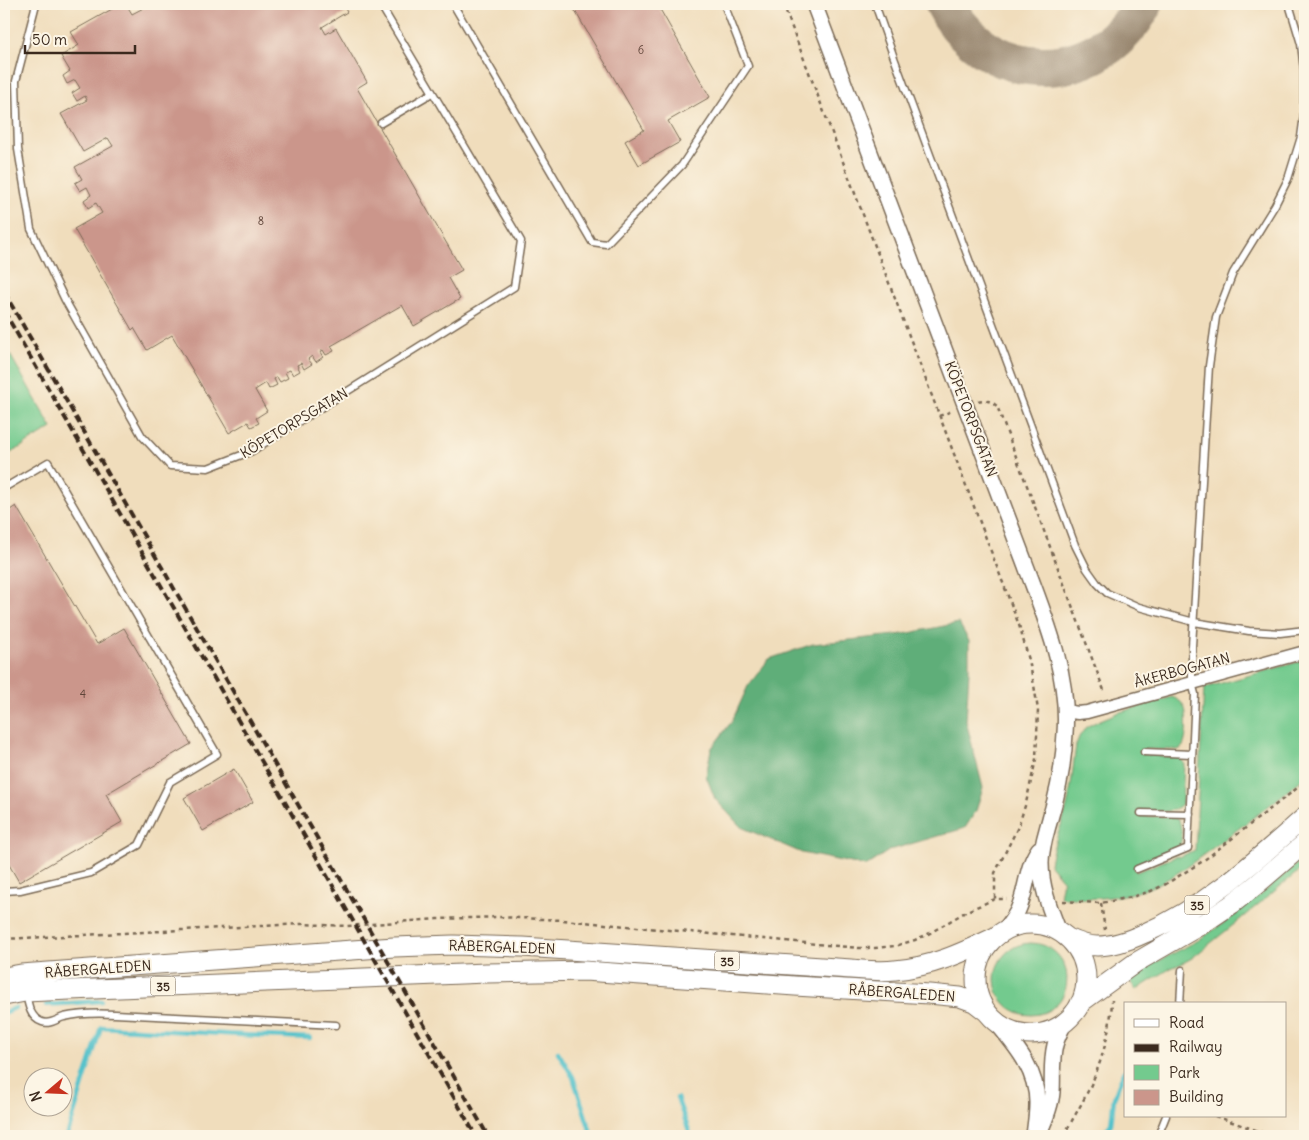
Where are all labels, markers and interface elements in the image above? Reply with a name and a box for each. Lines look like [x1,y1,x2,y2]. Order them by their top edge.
scale bar [25,22,135,54]
text: 50 m [32,30,67,49]
house number: 6 [638,43,644,57]
house number: 8 [258,214,264,228]
street label: KÖPETORPSGATAN [941,359,1001,479]
street label: KÖPETORPSGATAN [237,384,351,462]
street label: ÅKERBOGATAN [1132,649,1232,691]
house number: 4 [80,687,86,701]
road number: 35 [1184,896,1210,914]
street label: RÅBERGALEDEN [448,936,556,958]
road number: 35 [714,951,740,970]
street label: RÅBERGALEDEN [44,956,152,982]
road number: 35 [150,976,176,996]
street label: RÅBERGALEDEN [848,980,956,1006]
legend [1124,1002,1286,1118]
text: Road [1169,1013,1204,1032]
text: Railway [1169,1037,1223,1056]
text: Park [1169,1063,1200,1082]
north arrow [22,1068,72,1118]
text: Building [1169,1087,1224,1106]
text: N [26,1089,46,1104]

